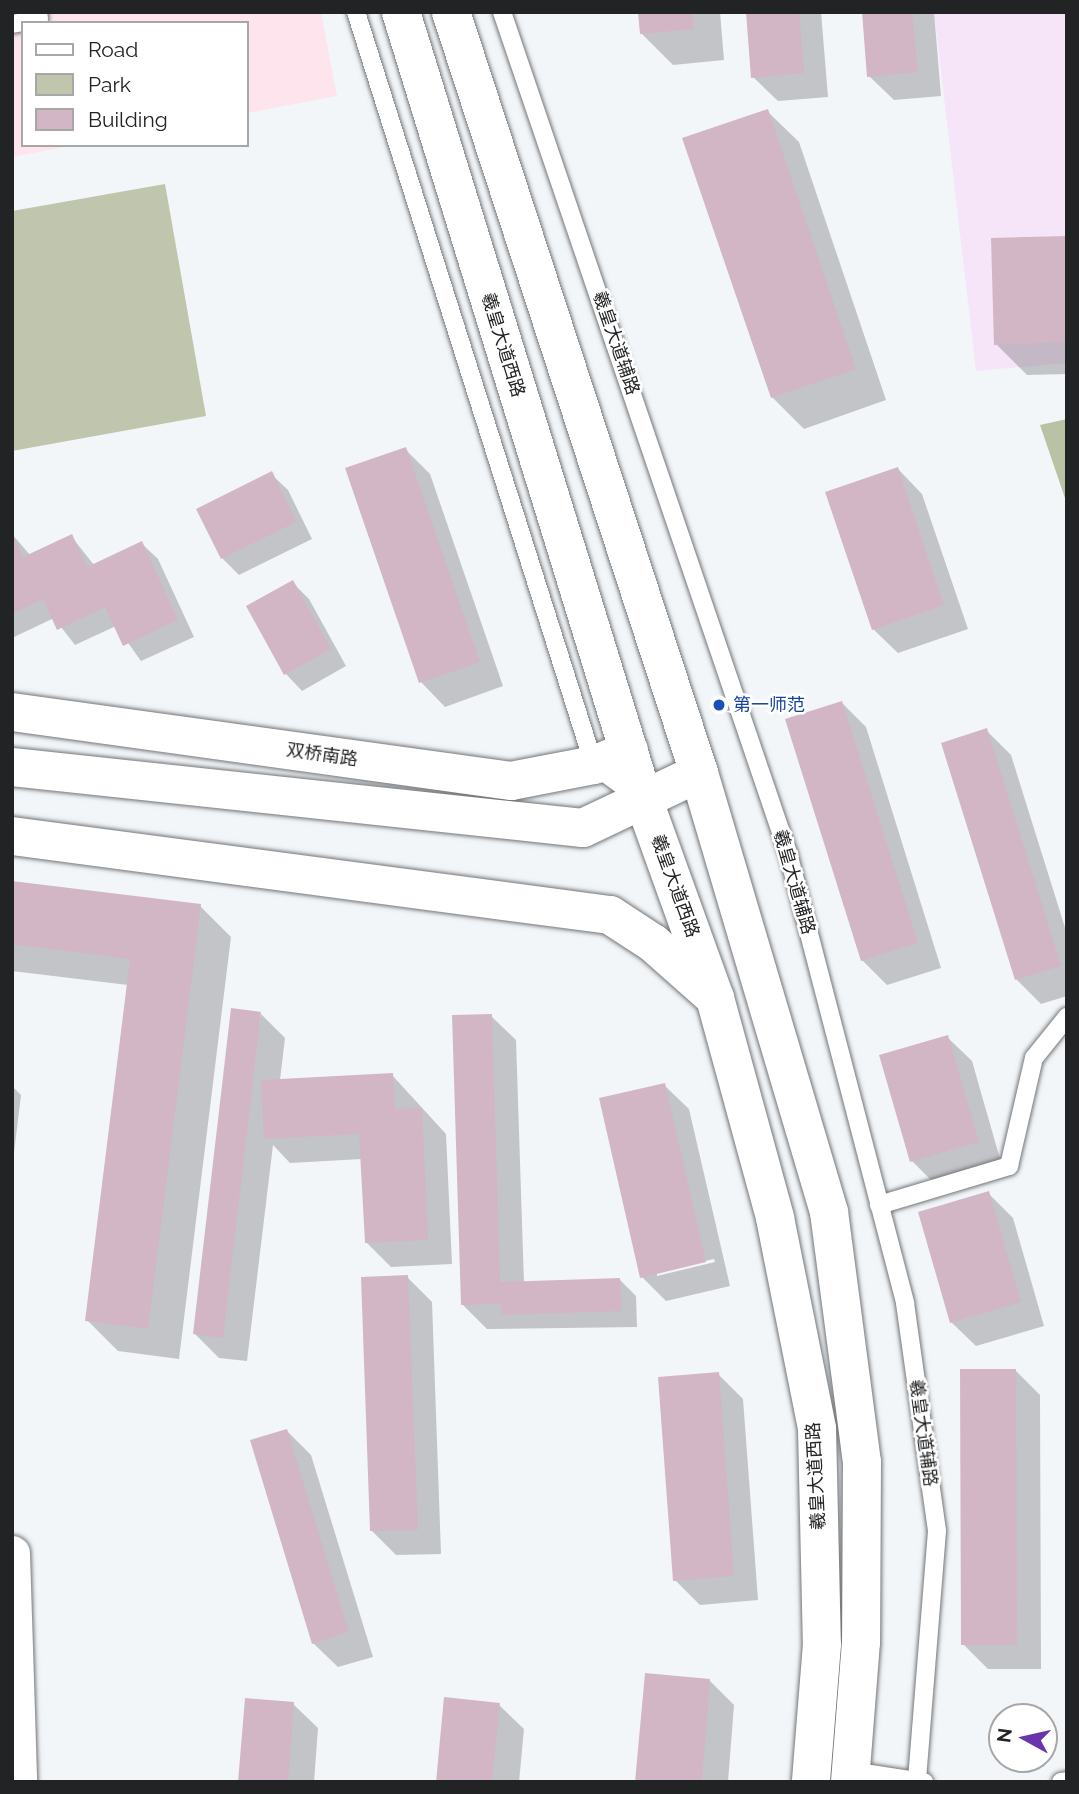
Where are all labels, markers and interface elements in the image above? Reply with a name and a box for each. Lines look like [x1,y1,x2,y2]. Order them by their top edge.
legend [21,21,248,147]
text: Road [88,37,138,62]
text: Park [88,72,131,97]
text: Building [88,107,168,132]
street label: 羲皇大道辅路 [588,288,644,398]
street label: 羲皇大道西路 [477,290,529,400]
place label: 第一师范 [733,694,805,716]
marker: 第一师范 [711,697,727,713]
street label: 双桥南路 [285,739,359,771]
street label: 羲皇大道辅路 [769,827,819,937]
street label: 羲皇大道西路 [646,832,704,940]
street label: 羲皇大道辅路 [905,1378,941,1488]
street label: 羲皇大道西路 [802,1422,830,1530]
north arrow [988,1703,1058,1773]
text: N [992,1727,1016,1744]

